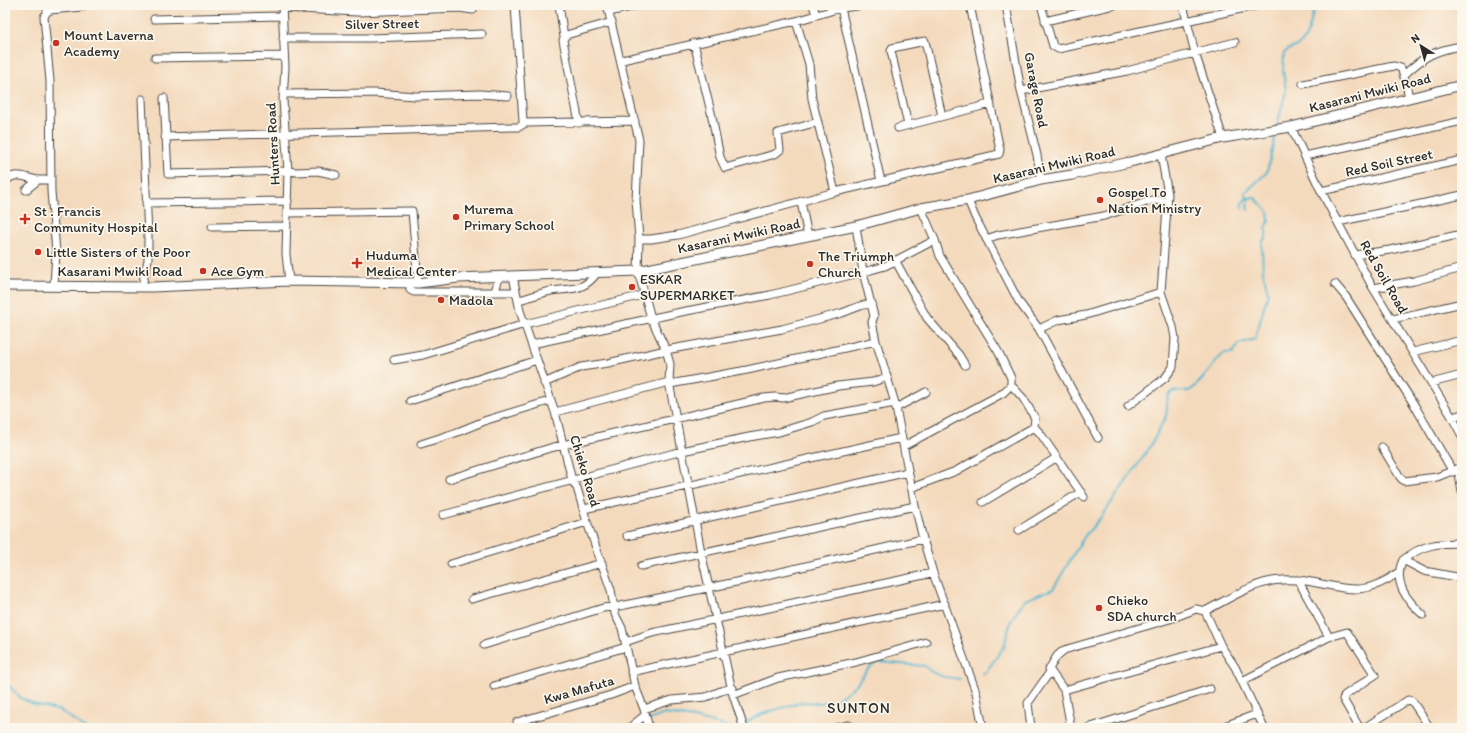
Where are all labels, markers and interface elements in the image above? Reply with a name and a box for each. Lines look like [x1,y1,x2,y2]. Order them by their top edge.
street label: Silver Street [345,15,419,33]
north arrow [1401,26,1441,66]
place label: Mount Laverna Academy [64,27,154,60]
text: N [1408,31,1422,46]
marker: Mount Laverna Academy [51,38,61,48]
street label: Garage Road [1020,51,1052,130]
street label: Kasarani Mwiki Road [1307,70,1433,116]
street label: Hunters Road [262,102,284,186]
street label: Kasarani Mwiki Road [991,143,1117,187]
street label: Red Soil Street [1344,145,1434,181]
place label: Gospel To Nation Ministry [1108,184,1201,217]
marker: Gospel To Nation Ministry [1095,195,1105,205]
place label: Murema Primary School [464,201,555,234]
place label: St . Francis Community Hospital [34,203,158,236]
marker: Murema Primary School [451,212,461,222]
marker: St . Francis Community Hospital [19,213,31,225]
street label: Kasarani Mwiki Road [676,215,802,257]
street label: Red Soil Road [1356,237,1412,317]
place label: Little Sisters of the Poor [46,244,191,261]
marker: Little Sisters of the Poor [33,247,43,257]
place label: Huduma Medical Center [366,247,457,280]
place label: The Triumph Church [818,248,894,281]
marker: Huduma Medical Center [351,257,363,269]
marker: The Triumph Church [805,259,815,269]
street label: Kasarani Mwiki Road [58,263,183,280]
place label: Ace Gym [211,263,265,280]
marker: Ace Gym [198,266,208,276]
place label: ESKAR SUPERMARKET [640,271,735,304]
marker: ESKAR SUPERMARKET [627,282,637,292]
place label: Madola [449,292,494,309]
marker: Madola [436,295,446,305]
street label: Chieko Road [566,433,604,509]
place label: Chieko SDA church [1107,592,1177,625]
marker: Chieko SDA church [1094,603,1104,613]
street label: Kwa Mafuta [542,672,617,708]
district label: SUNTON [827,699,891,717]

